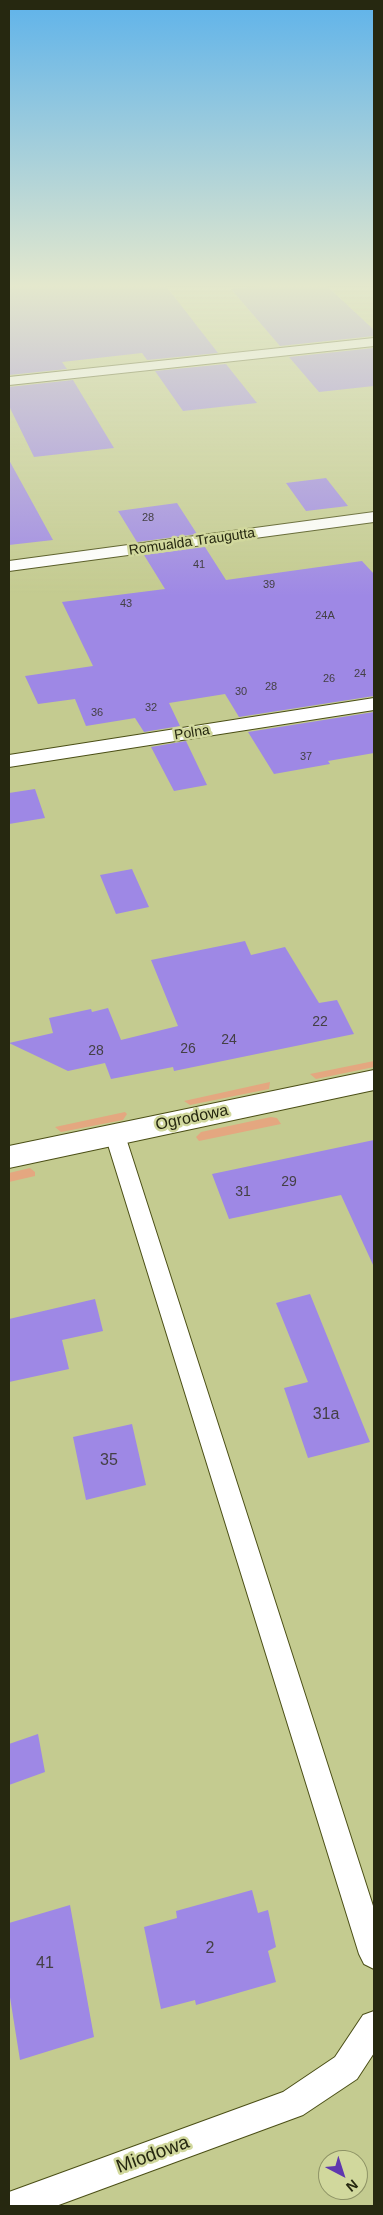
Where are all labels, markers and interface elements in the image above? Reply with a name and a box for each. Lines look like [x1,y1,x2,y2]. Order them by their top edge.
house number: 28 [142,511,154,525]
street label: Romualda Traugutta [128,525,256,559]
house number: 41 [193,558,205,572]
house number: 39 [263,578,275,592]
house number: 43 [120,597,132,611]
house number: 24A [315,609,335,623]
house number: 24 [354,667,366,681]
house number: 26 [323,672,335,686]
house number: 28 [265,680,277,694]
house number: 30 [235,685,247,699]
house number: 32 [145,701,157,715]
house number: 36 [91,706,103,720]
street label: Polna [173,722,211,744]
house number: 37 [300,750,312,764]
house number: 22 [312,1014,328,1030]
house number: 24 [221,1032,237,1048]
house number: 26 [180,1041,196,1057]
house number: 28 [88,1043,104,1059]
street label: Ogrodowa [154,1101,230,1135]
house number: 29 [281,1174,297,1190]
house number: 31 [235,1184,251,1200]
house number: 31a [313,1405,339,1425]
house number: 35 [100,1451,118,1471]
house number: 2 [206,1939,214,1959]
house number: 41 [36,1954,54,1974]
street label: Miodowa [113,2131,193,2179]
north arrow [318,2150,368,2200]
text: N [343,2176,361,2195]

